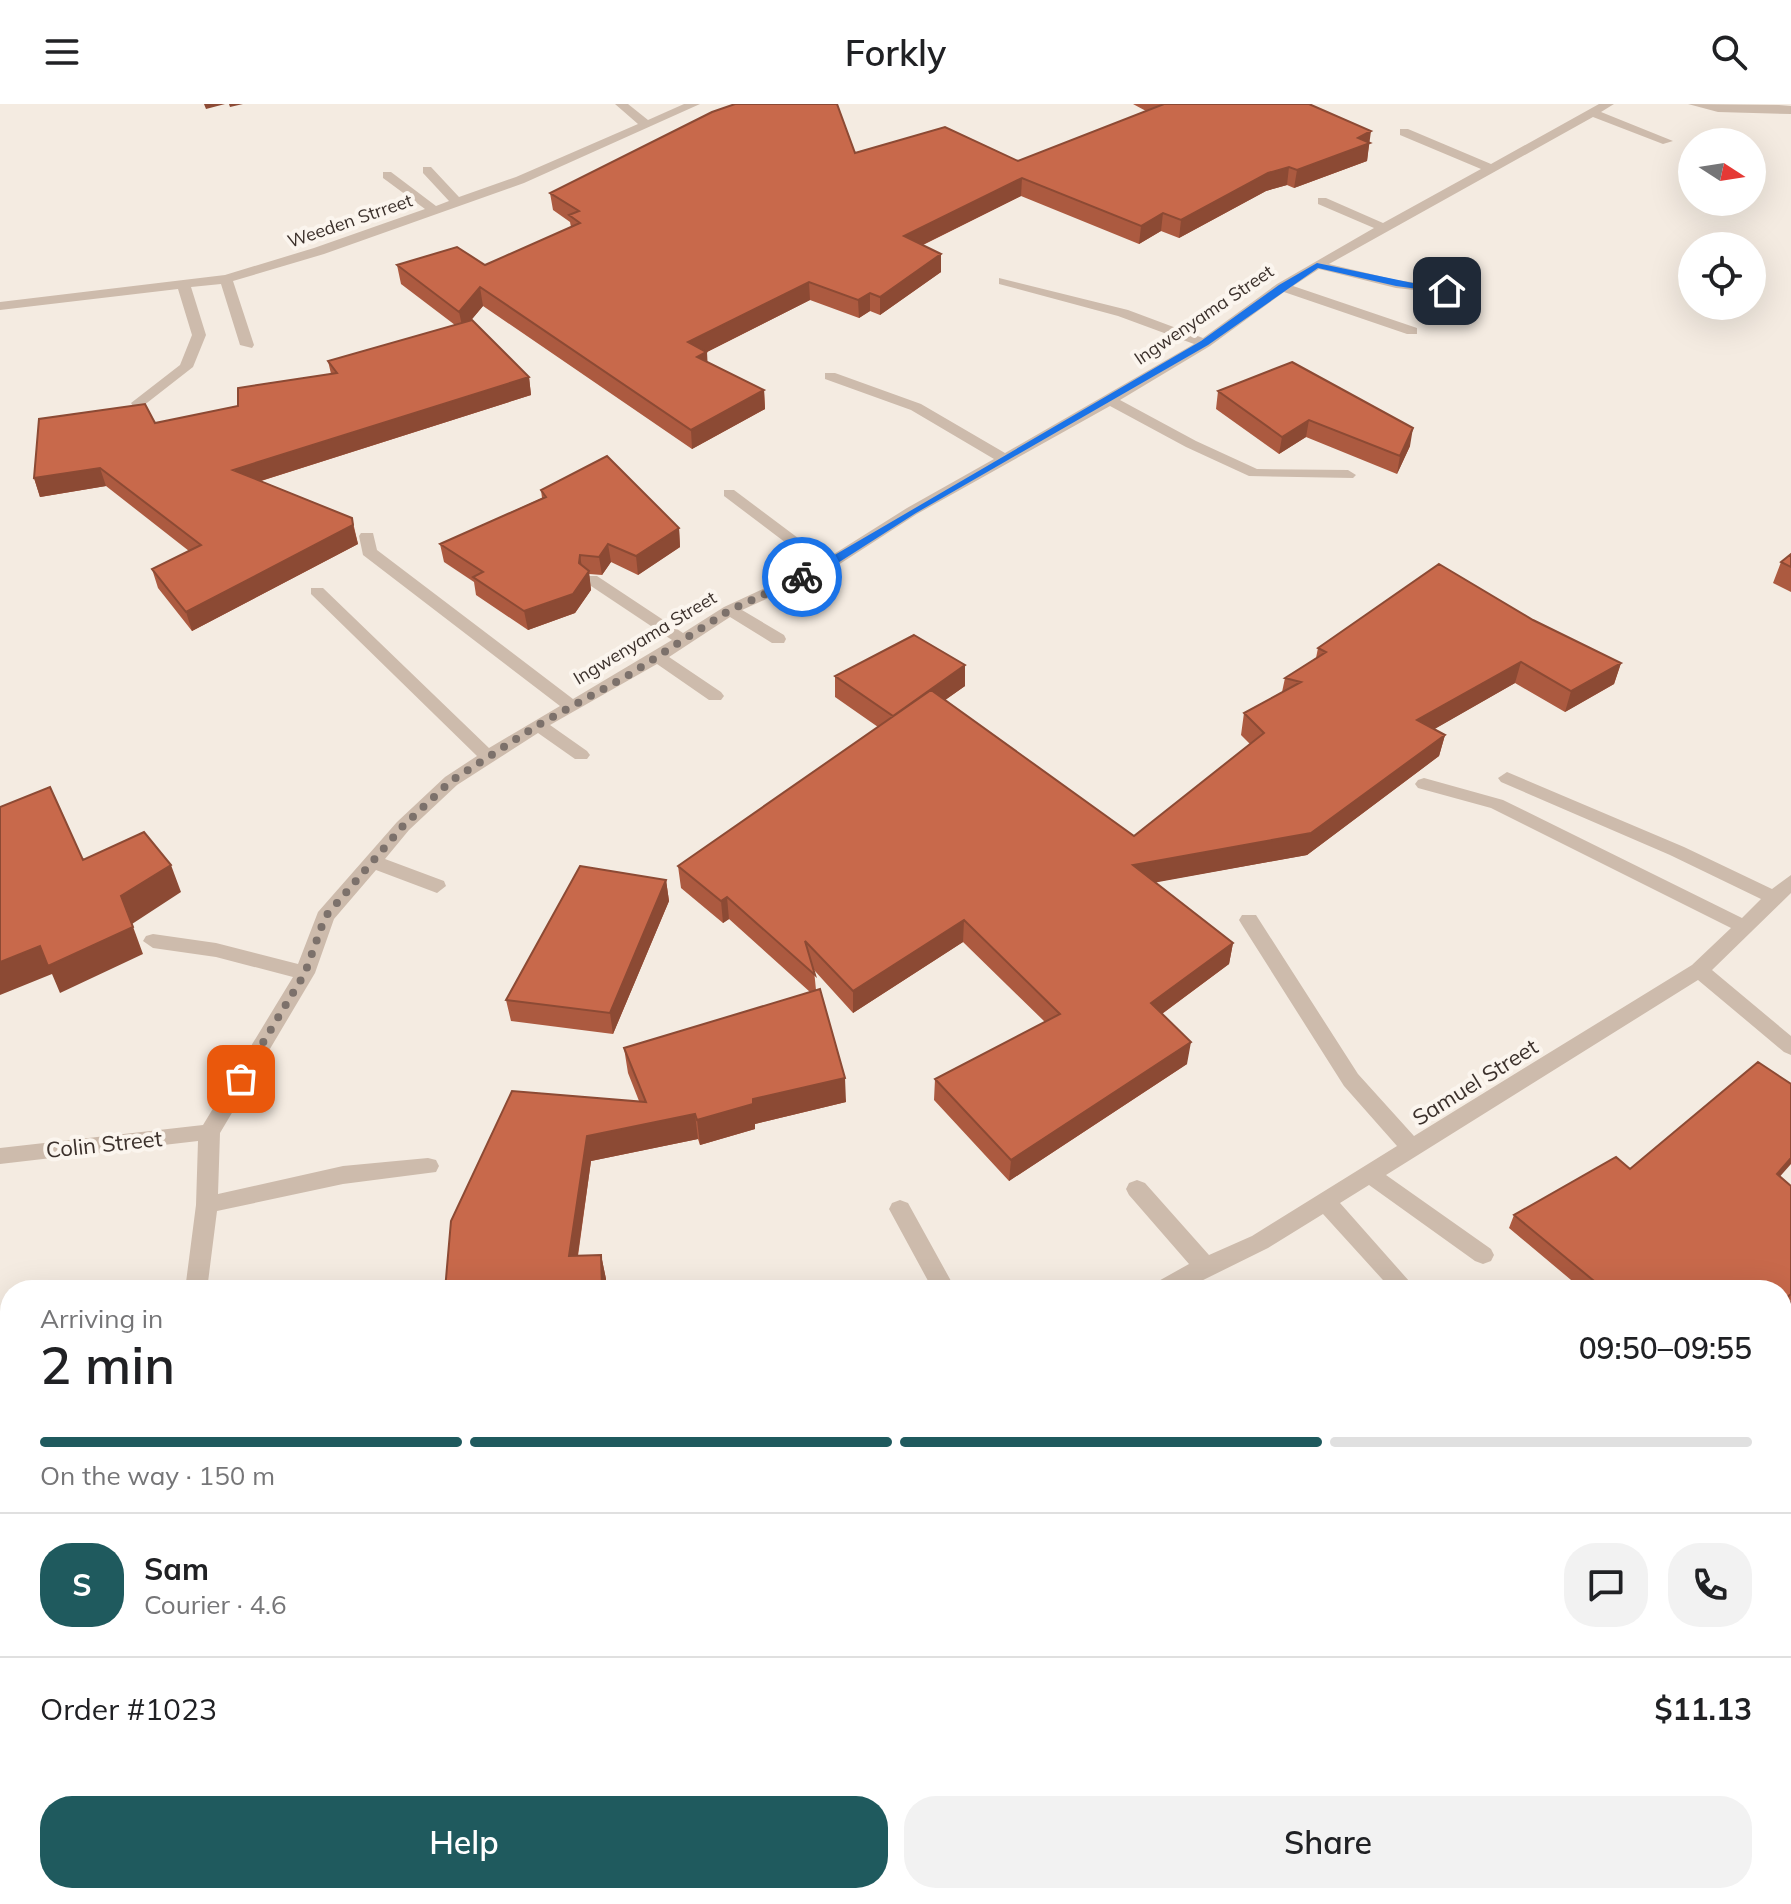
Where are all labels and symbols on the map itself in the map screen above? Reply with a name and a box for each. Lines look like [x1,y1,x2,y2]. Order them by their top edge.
north arrow [1678,128,1766,216]
street label: Weeden Strreet [284,188,415,253]
pin [1413,257,1481,325]
street label: Ingwenyama Street [1130,259,1278,370]
courier [762,537,842,617]
street label: Ingwenyama Street [569,586,721,689]
street label: Samuel Street [1407,1032,1543,1132]
pin [207,1045,275,1113]
street label: Colin Street [44,1124,164,1164]

